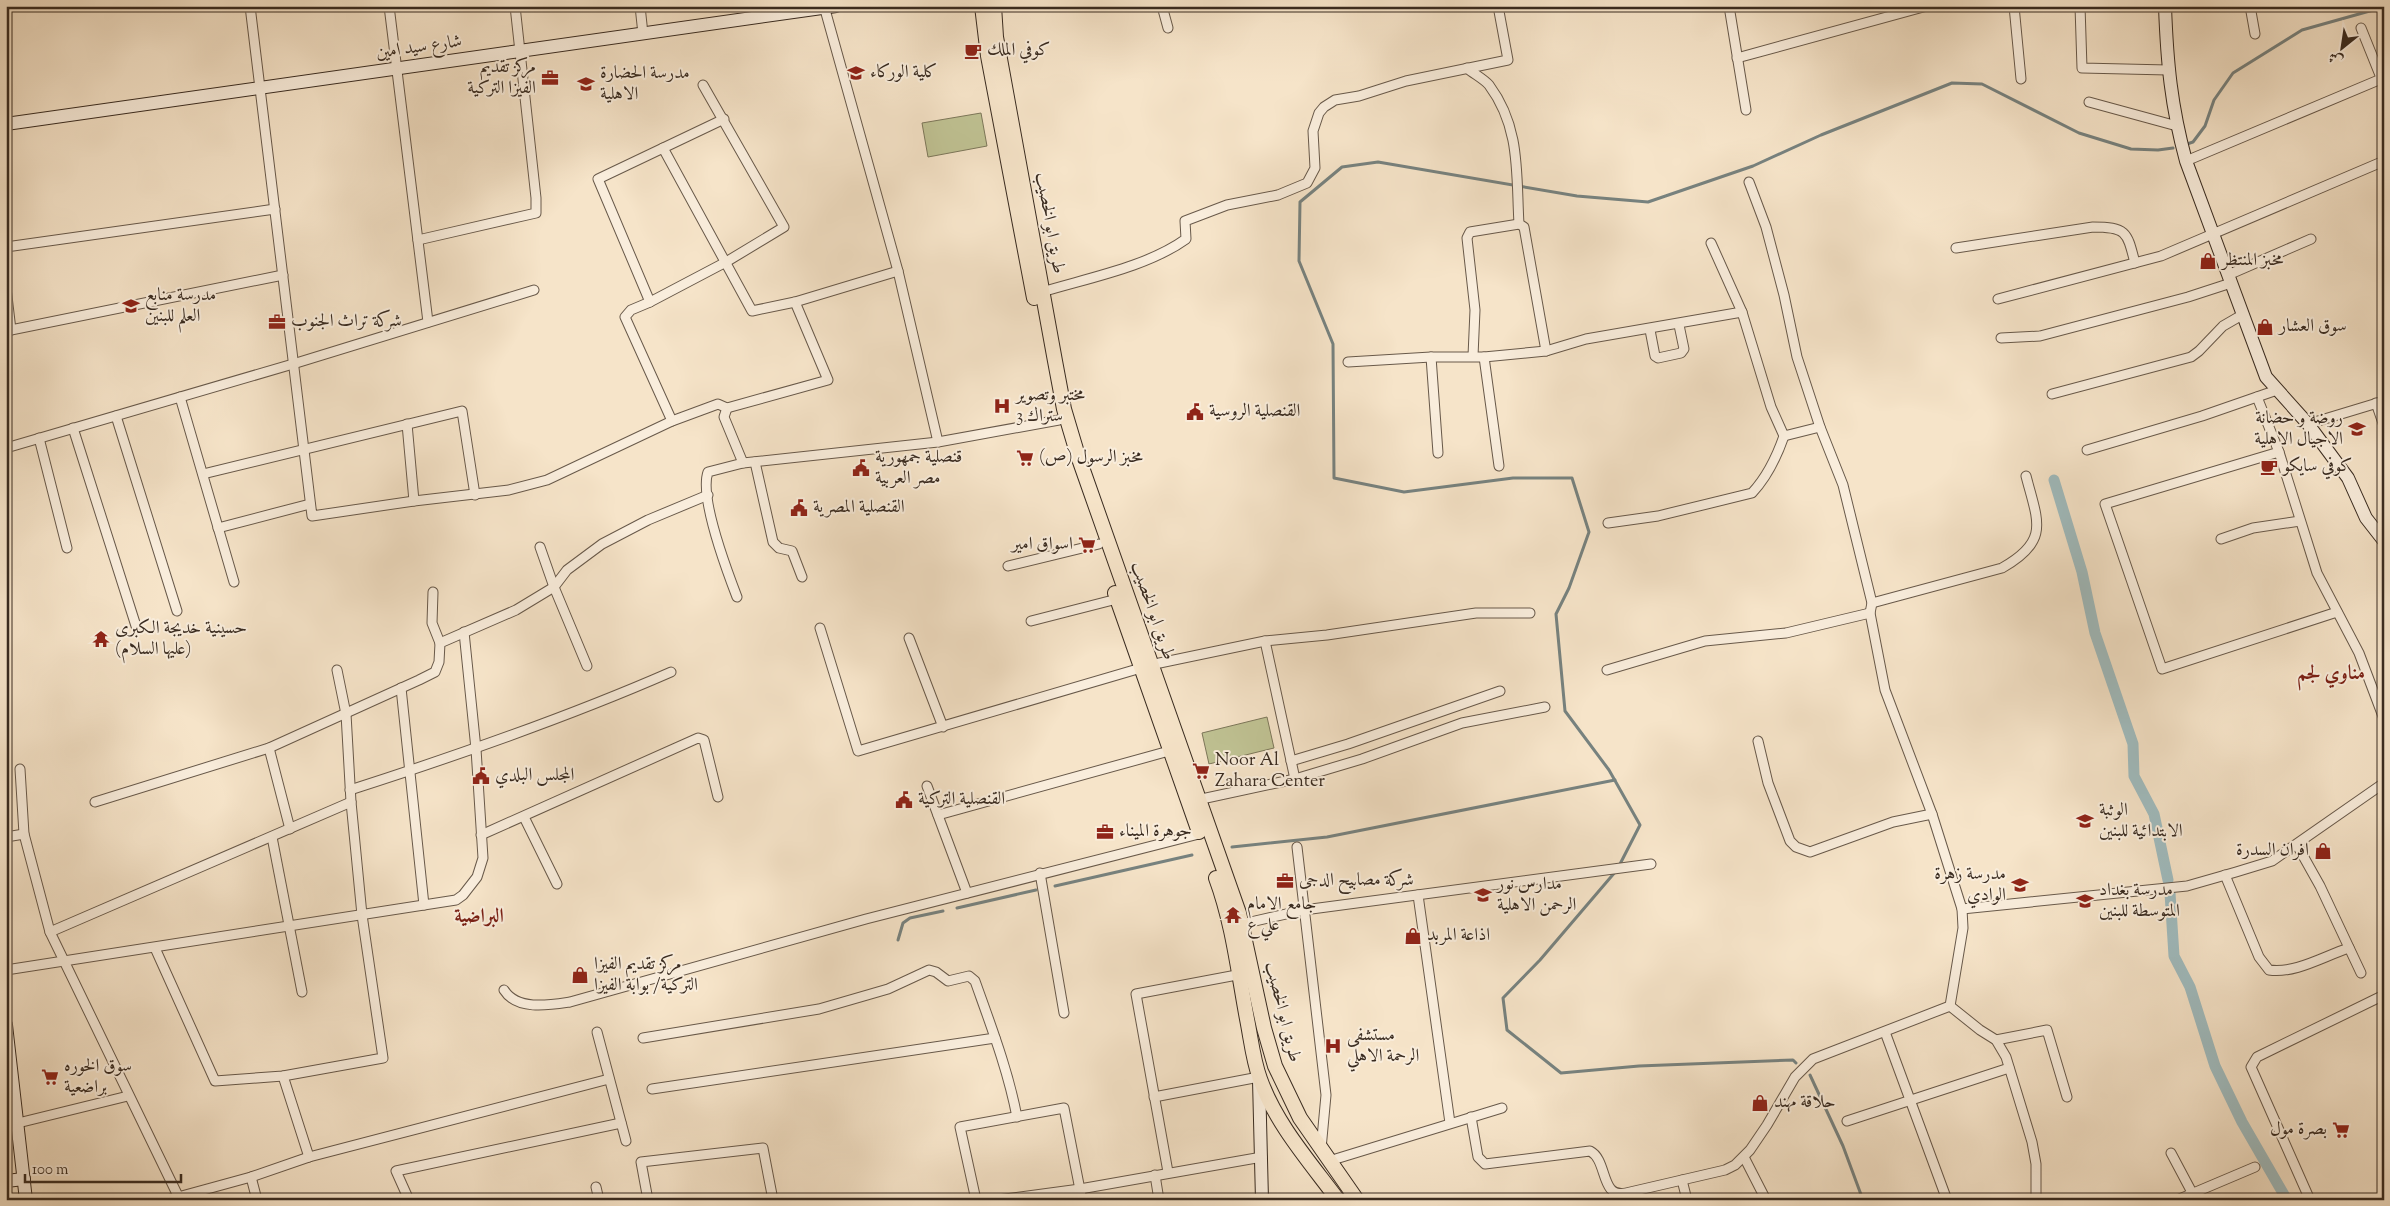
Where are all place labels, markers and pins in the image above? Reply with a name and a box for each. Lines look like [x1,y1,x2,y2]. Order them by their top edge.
place label: كوفي الملك [987,38,1050,64]
cafe icon: كوفي الملك [963,41,983,61]
place label: مركز تقديم الفيزا التركية [467,55,536,102]
place label: كلية الوركاء [870,60,938,86]
place label: مدرسة الحضارة الاهلية [600,61,690,108]
school or university icon: كلية الوركاء [846,63,866,83]
office icon: مركز تقديم الفيزا التركية [540,68,560,88]
school or university icon: مدرسة الحضارة الاهلية [576,74,596,94]
place label: مخبز المنتظر [2220,248,2284,274]
shop icon: مخبز المنتظر [2198,251,2218,271]
place label: مدرسة منابع العلم للبنين [145,283,216,333]
school or university icon: مدرسة منابع العلم للبنين [121,296,141,316]
place label: شركة تراث الجنوب [291,309,402,335]
office icon: شركة تراث الجنوب [267,312,287,332]
place label: سوق العشار [2277,314,2347,340]
shop icon: سوق العشار [2255,317,2275,337]
place label: مختبر وتصوير ستراك 3 [1014,383,1085,430]
hospital icon: مختبر وتصوير ستراك 3 [992,396,1012,416]
place label: القنصلية الروسية [1209,399,1301,425]
public building icon: القنصلية الروسية [1185,402,1205,422]
place label: روضة و حضانة الاجيال الاهلية [2254,406,2343,453]
school or university icon: روضة و حضانة الاجيال الاهلية [2347,419,2367,439]
place label: قنصلية جمهورية مصر العربية [875,445,962,492]
place label: مخبز الرسول (ص) [1039,445,1143,471]
supermarket icon: مخبز الرسول (ص) [1015,448,1035,468]
place label: كوفي سايكو [2281,454,2352,480]
cafe icon: كوفي سايكو [2259,457,2279,477]
public building icon: قنصلية جمهورية مصر العربية [851,458,871,478]
place label: القنصلية المصرية [813,495,905,521]
public building icon: القنصلية المصرية [789,498,809,518]
place label: اسواق امير [1010,532,1073,558]
supermarket icon: اسواق امير [1077,535,1097,555]
place label: حسينية خديجة الكبرى (عليها السلام) [115,616,247,664]
temple icon: حسينية خديجة الكبرى (عليها السلام) [91,629,111,649]
place label: Noor Al Zahara Center [1215,748,1325,795]
supermarket icon: Noor Al Zahara Center [1191,761,1211,781]
place label: المجلس البلدي [495,763,575,789]
public building icon: المجلس البلدي [471,766,491,786]
place label: القنصلية التركية [918,787,1005,813]
public building icon: القنصلية التركية [894,790,914,810]
place label: الوثبة الابتدائية للبنين [2099,798,2183,845]
school or university icon: الوثبة الابتدائية للبنين [2075,811,2095,831]
place label: جوهرة الميناء [1119,819,1192,845]
office icon: جوهرة الميناء [1095,822,1115,842]
place label: افران السدرة [2236,838,2309,864]
shop icon: افران السدرة [2313,841,2333,861]
place label: مدرسة زهرة الوادي [1934,862,2006,909]
place label: شركة مصابيح الدجى [1299,868,1414,895]
office icon: شركة مصابيح الدجى [1275,871,1295,891]
place label: مدارس نور الرحمن الاهلية [1495,872,1577,919]
school or university icon: مدرسة زهرة الوادي [2010,875,2030,895]
place label: مدرسة بغداد المتوسطة للبنين [2099,878,2180,925]
school or university icon: مدارس نور الرحمن الاهلية [1473,885,1493,905]
school or university icon: مدرسة بغداد المتوسطة للبنين [2075,891,2095,911]
place label: جامع الامام علي ع [1247,892,1316,941]
temple icon: جامع الامام علي ع [1223,905,1243,925]
place label: اذاعة المربد [1427,923,1490,949]
shop icon: اذاعة المربد [1403,926,1423,946]
place label: مركز تقديم الفيزا التركية/ بوابة الفيزا [594,952,698,999]
shop icon: مركز تقديم الفيزا التركية/ بوابة الفيزا [570,965,590,985]
place label: مستشفى الرحمة الاهلي [1347,1023,1419,1072]
hospital icon: مستشفى الرحمة الاهلي [1323,1036,1343,1056]
place label: سوق الخوره براضعية [64,1054,132,1101]
supermarket icon: سوق الخوره براضعية [40,1067,60,1087]
place label: حلاقة مهند [1774,1090,1836,1116]
shop icon: حلاقة مهند [1750,1093,1770,1113]
place label: بصرة مول [2270,1117,2327,1143]
supermarket icon: بصرة مول [2331,1120,2351,1140]

